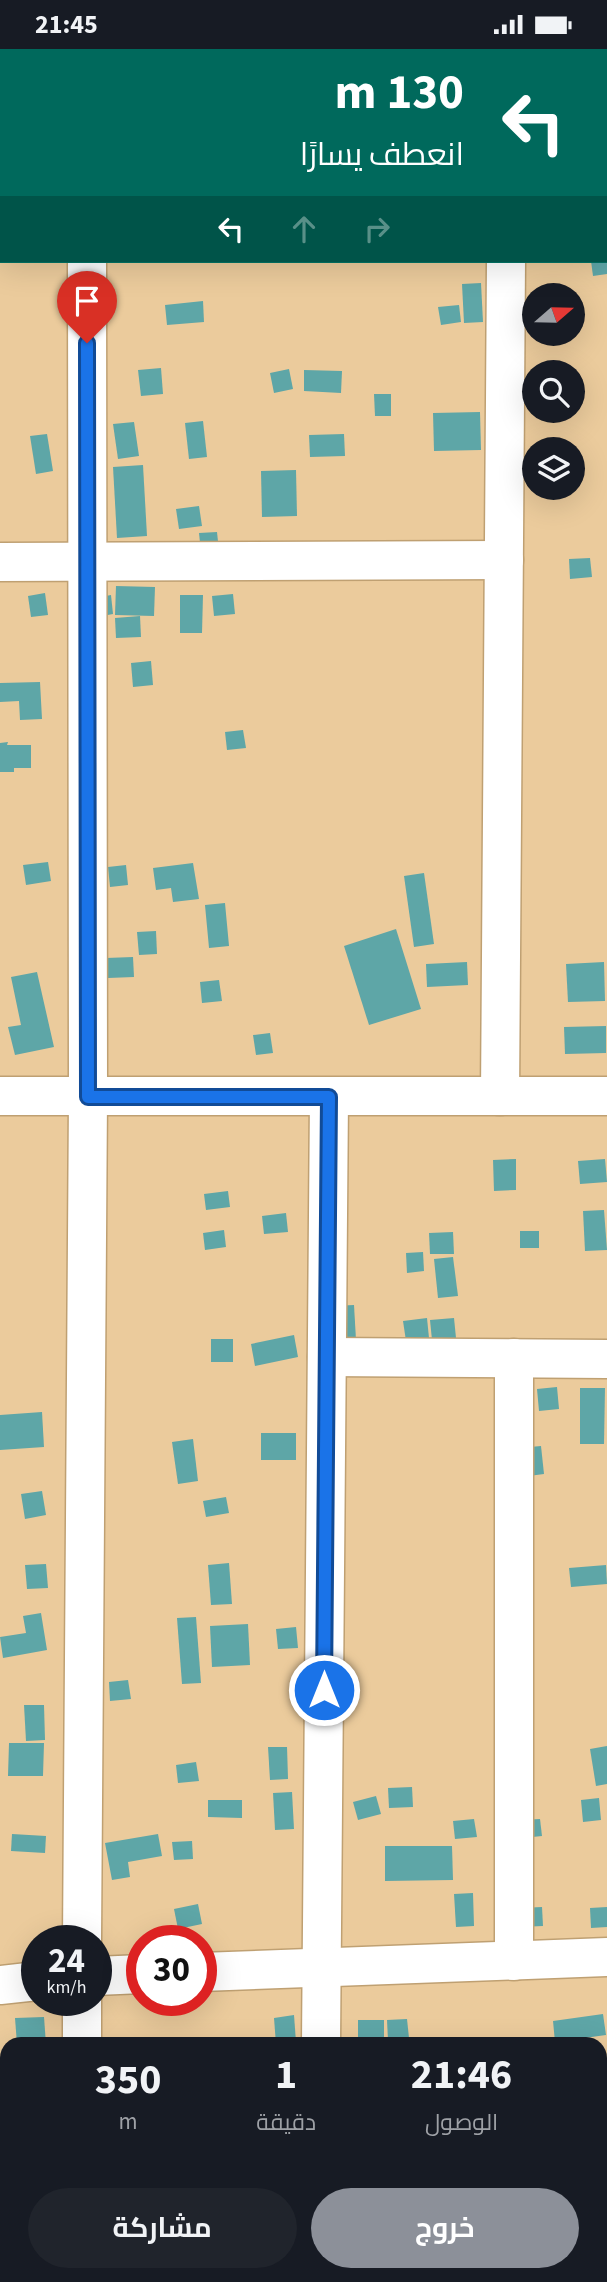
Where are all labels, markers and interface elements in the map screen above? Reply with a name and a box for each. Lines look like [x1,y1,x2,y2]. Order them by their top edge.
text: 21:45 [35,6,98,43]
text: 130 m [335,58,464,128]
icon: left [488,77,579,168]
text: انعطف يسارًا [300,132,464,178]
icon: left [212,210,250,248]
icon: ahead [285,210,323,248]
icon: right [358,210,396,248]
pin [57,271,117,343]
icon: arrive [68,282,106,320]
north arrow [522,283,584,347]
map controls [522,283,585,500]
button: search [522,360,585,423]
button: layers [522,437,585,500]
position arrow [287,1653,361,1727]
speed limit sign: 30 [126,1925,217,2016]
text: 24 [48,1936,85,1986]
text: km/h [47,1975,86,2000]
text: 1 [275,2045,297,2105]
text: 21:46 [411,2045,512,2105]
text: 350 [95,2050,161,2110]
text: m [119,2105,138,2138]
text: دقيقة [256,2106,316,2139]
text: الوصول [425,2106,498,2139]
button: مشاركة [28,2188,297,2268]
button: خروج [311,2188,579,2268]

